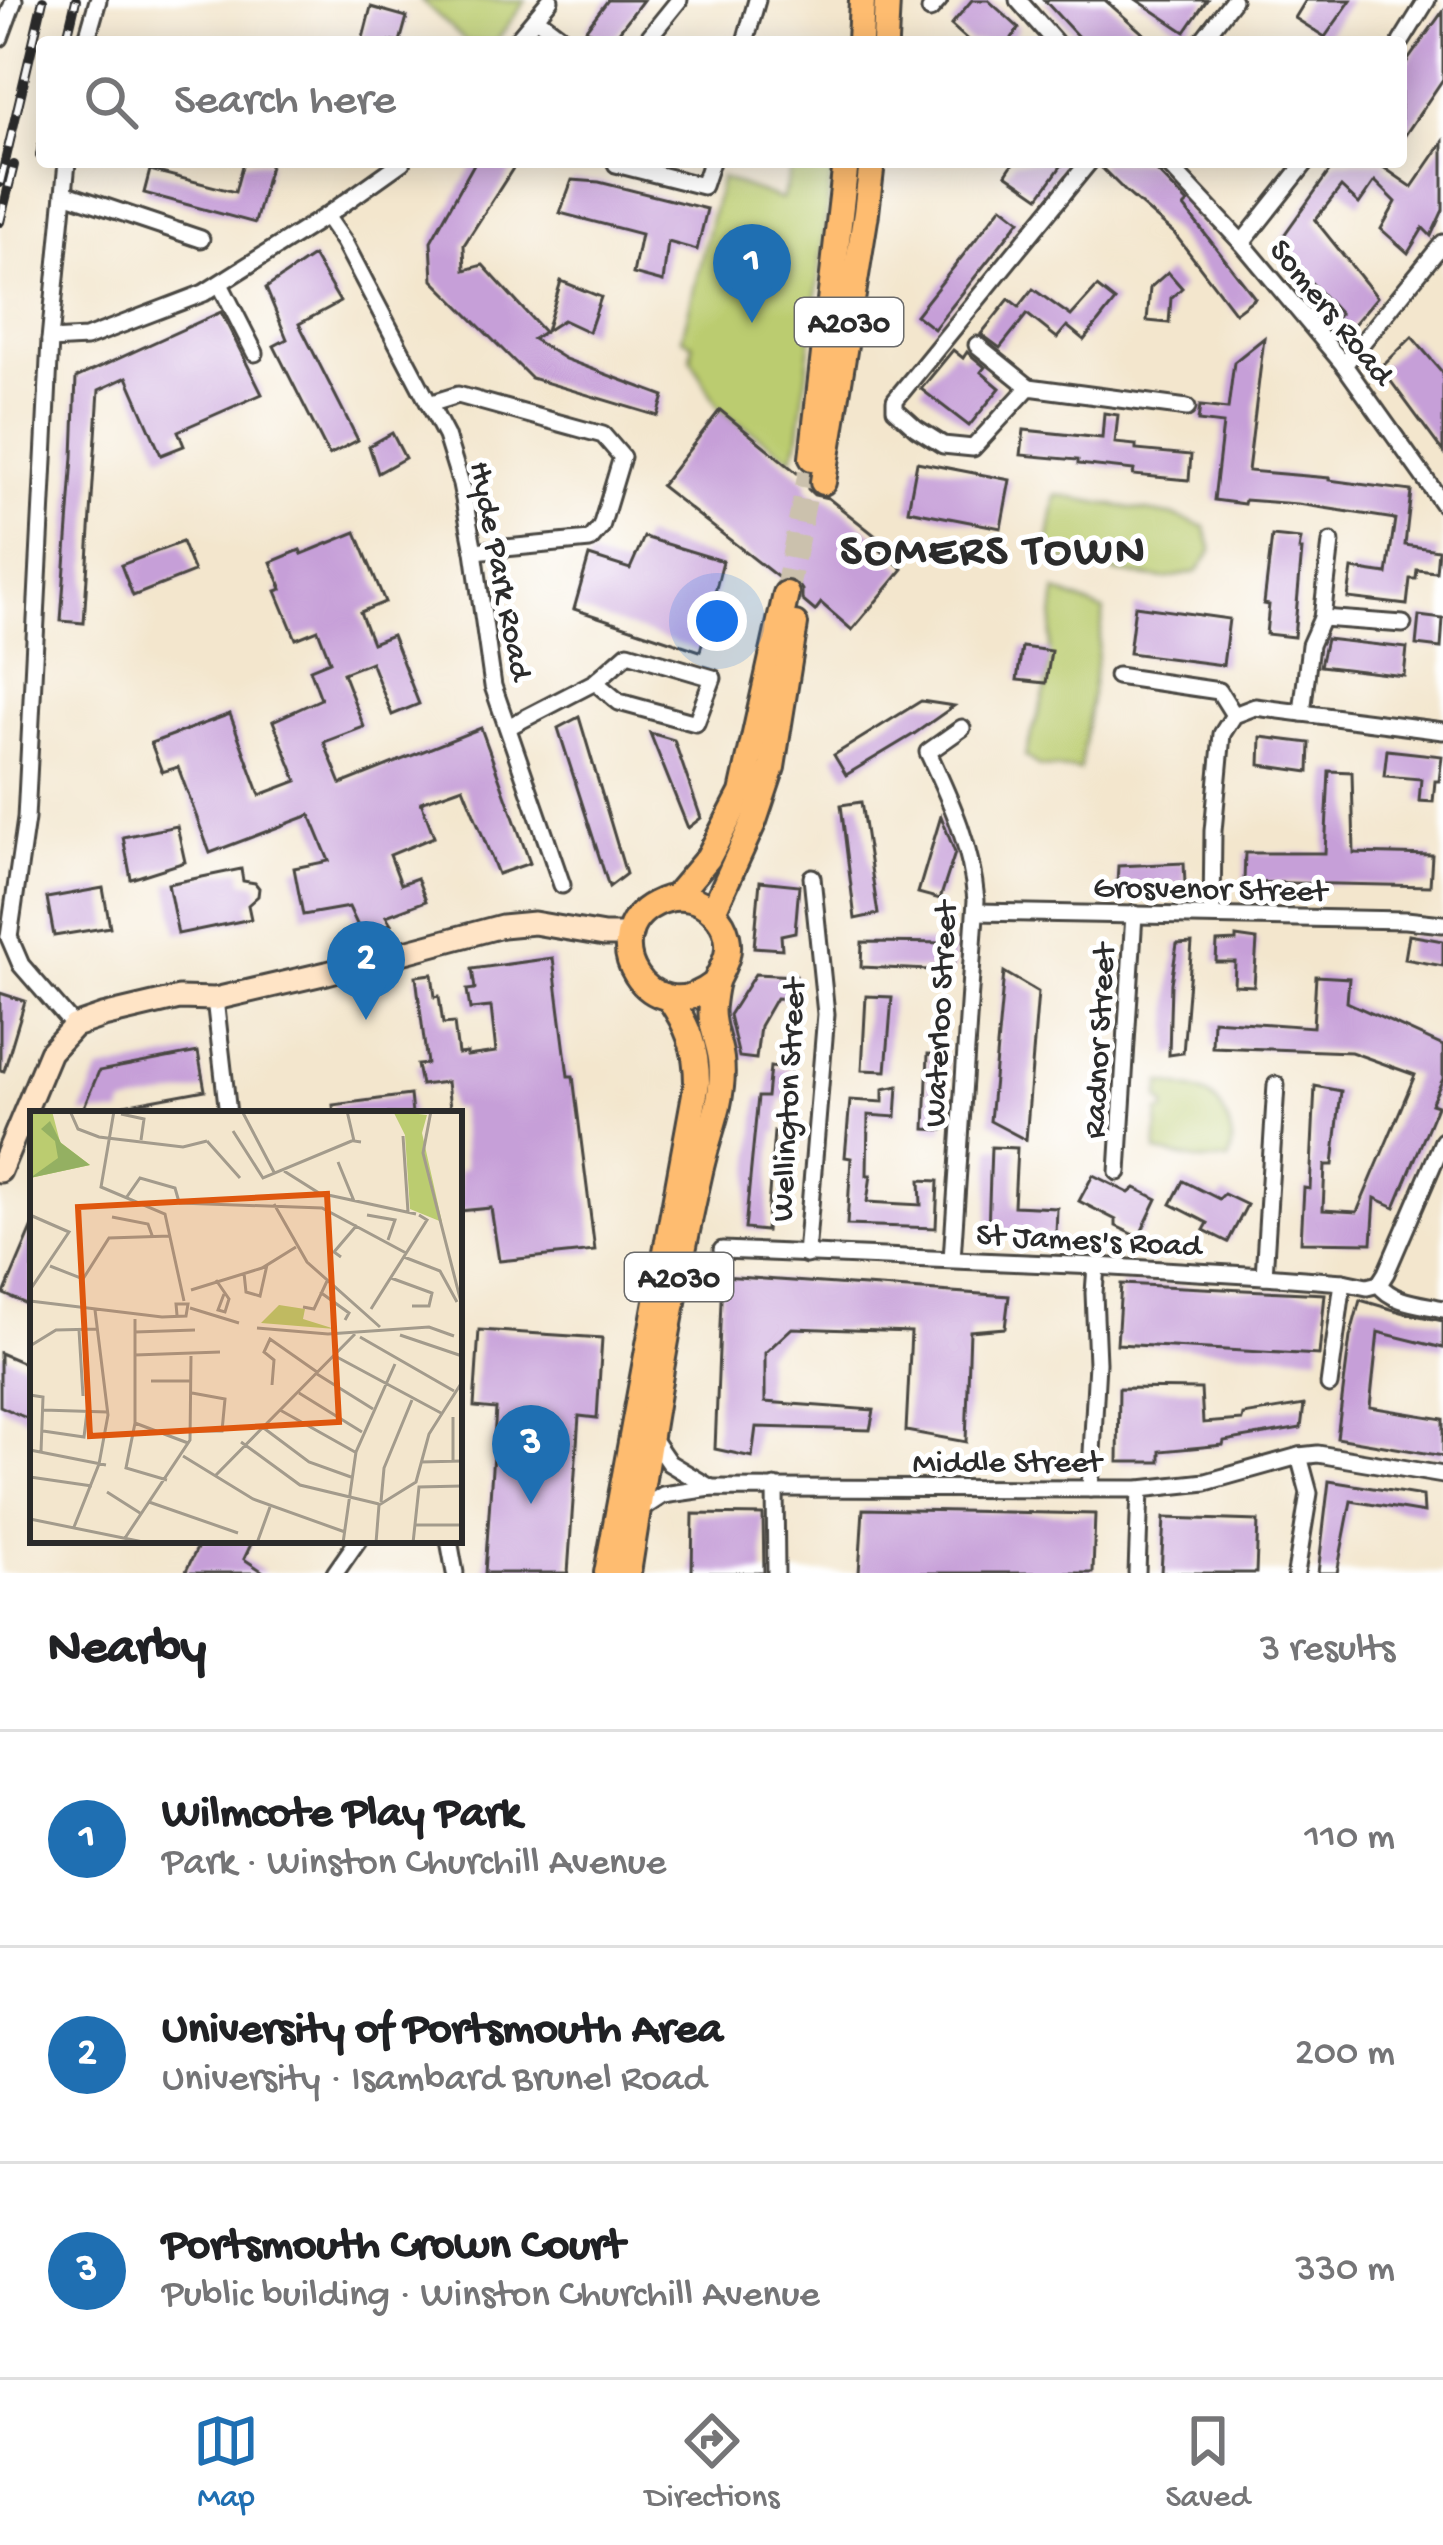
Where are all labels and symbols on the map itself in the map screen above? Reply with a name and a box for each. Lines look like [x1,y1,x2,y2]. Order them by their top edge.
pin: 1 [713,224,791,323]
street label: Somers Road [1259,233,1401,396]
road number: A2030 [795,298,903,346]
street label: Hyde Park Road [458,459,538,686]
district label: SOMERS TOWN [840,527,1148,580]
your location [687,591,747,651]
street label: Grosvenor Street [1093,871,1330,913]
street label: Waterloo Street [918,898,968,1128]
pin: 2 [327,921,405,1020]
street label: Radnor Street [1078,940,1126,1140]
street label: Wellington Street [766,975,816,1223]
inset map [30,1111,462,1543]
street label: St James's Road [975,1218,1205,1268]
road number: A2030 [625,1253,733,1301]
pin: 3 [492,1405,570,1504]
street label: Middle Street [913,1446,1104,1484]

